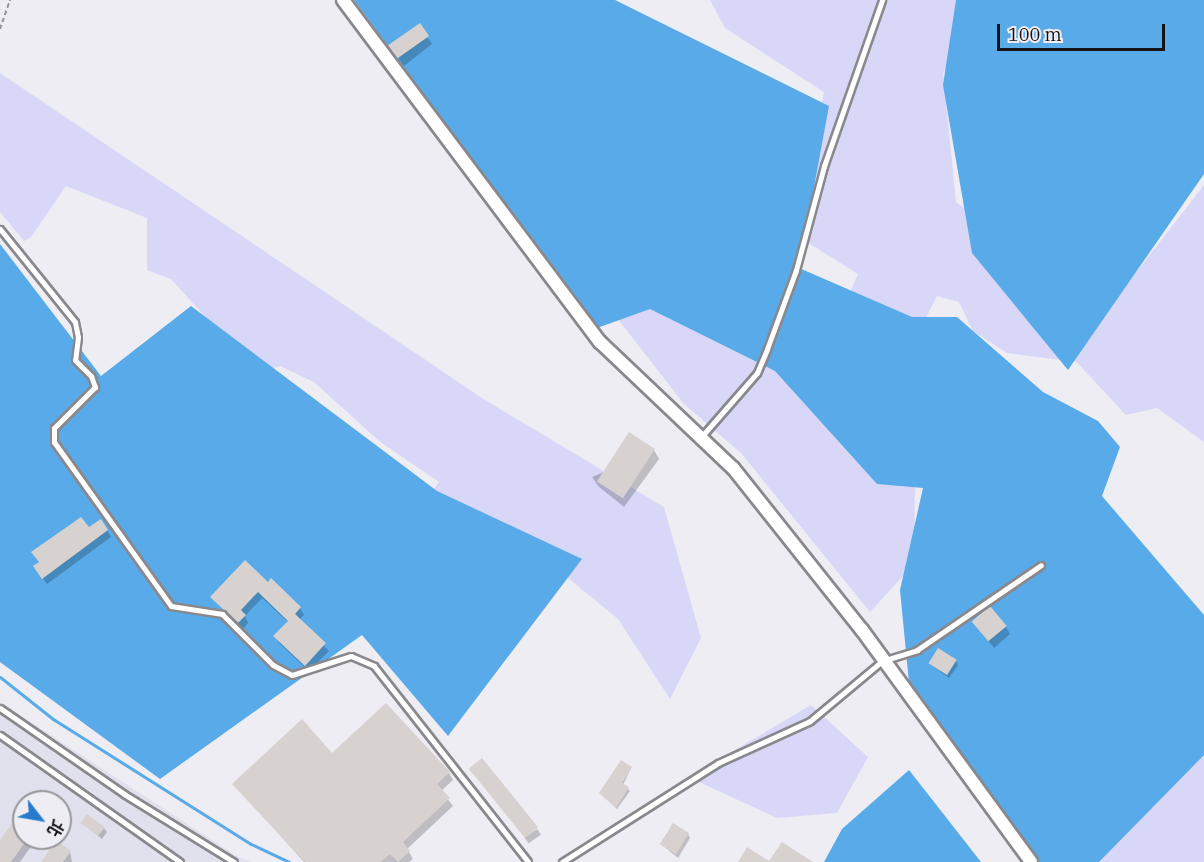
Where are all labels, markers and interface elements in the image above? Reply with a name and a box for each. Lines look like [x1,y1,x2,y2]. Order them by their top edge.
scale bar [1000,12,1168,50]
text: 100 m [1008,23,1062,46]
north arrow [12,790,72,850]
text: 北 [43,816,68,840]

